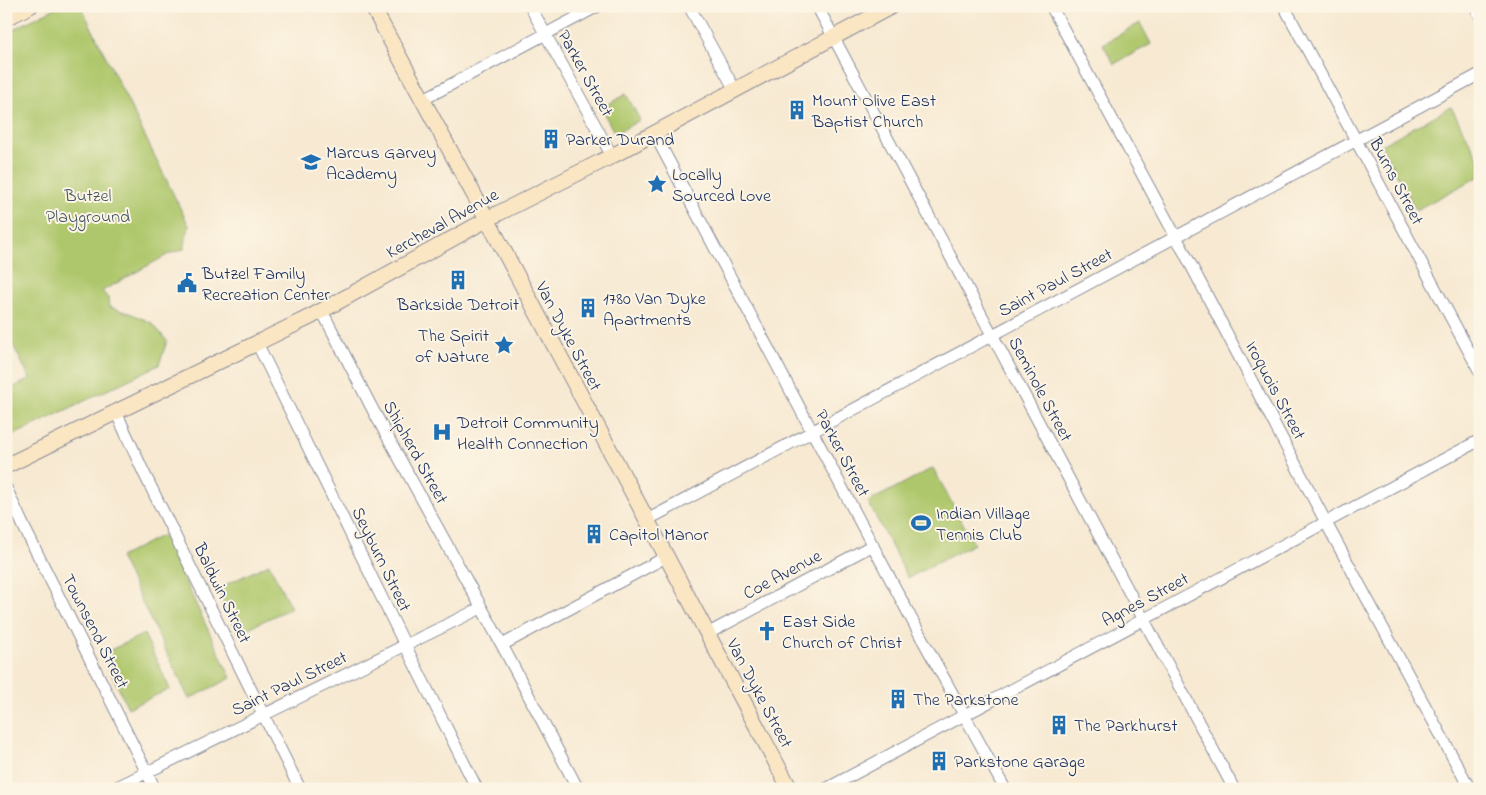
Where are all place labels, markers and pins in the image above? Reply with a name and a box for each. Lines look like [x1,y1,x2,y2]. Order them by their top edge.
place label: Mount Olive East Baptist Church [811,89,936,136]
building icon: Mount Olive East Baptist Church [786,99,808,121]
building icon: Parker Durand [540,128,562,150]
place label: Parker Durand [566,128,674,154]
place label: Marcus Garvey Academy [326,141,436,188]
school or university icon: Marcus Garvey Academy [300,151,322,173]
place label: Locally Sourced Love [672,163,772,210]
place icon: Locally Sourced Love [646,173,668,195]
place label: Butzel Family Recreation Center [201,262,330,309]
building icon: Barkside Detroit [447,269,469,291]
public building icon: Butzel Family Recreation Center [176,272,198,294]
place label: 1780 Van Dyke Apartments [603,287,707,334]
place label: Barkside Detroit [396,293,519,319]
building icon: 1780 Van Dyke Apartments [577,297,599,319]
place label: The Spirit of Nature [415,324,490,371]
place icon: The Spirit of Nature [493,334,515,356]
place label: Detroit Community Health Connection [456,411,599,458]
hospital icon: Detroit Community Health Connection [431,421,453,443]
place label: Indian Village Tennis Club [936,502,1031,549]
sports icon: Indian Village Tennis Club [910,512,932,534]
building icon: Capitol Manor [583,523,605,545]
place label: Capitol Manor [609,523,709,549]
place label: East Side Church of Christ [782,610,902,657]
church icon: East Side Church of Christ [756,620,778,642]
building icon: The Parkstone [887,688,909,710]
place label: The Parkstone [913,688,1019,714]
building icon: The Parkhurst [1048,714,1070,736]
place label: The Parkhurst [1074,714,1178,740]
building icon: Parkstone Garage [928,750,950,772]
place label: Parkstone Garage [954,750,1086,777]

